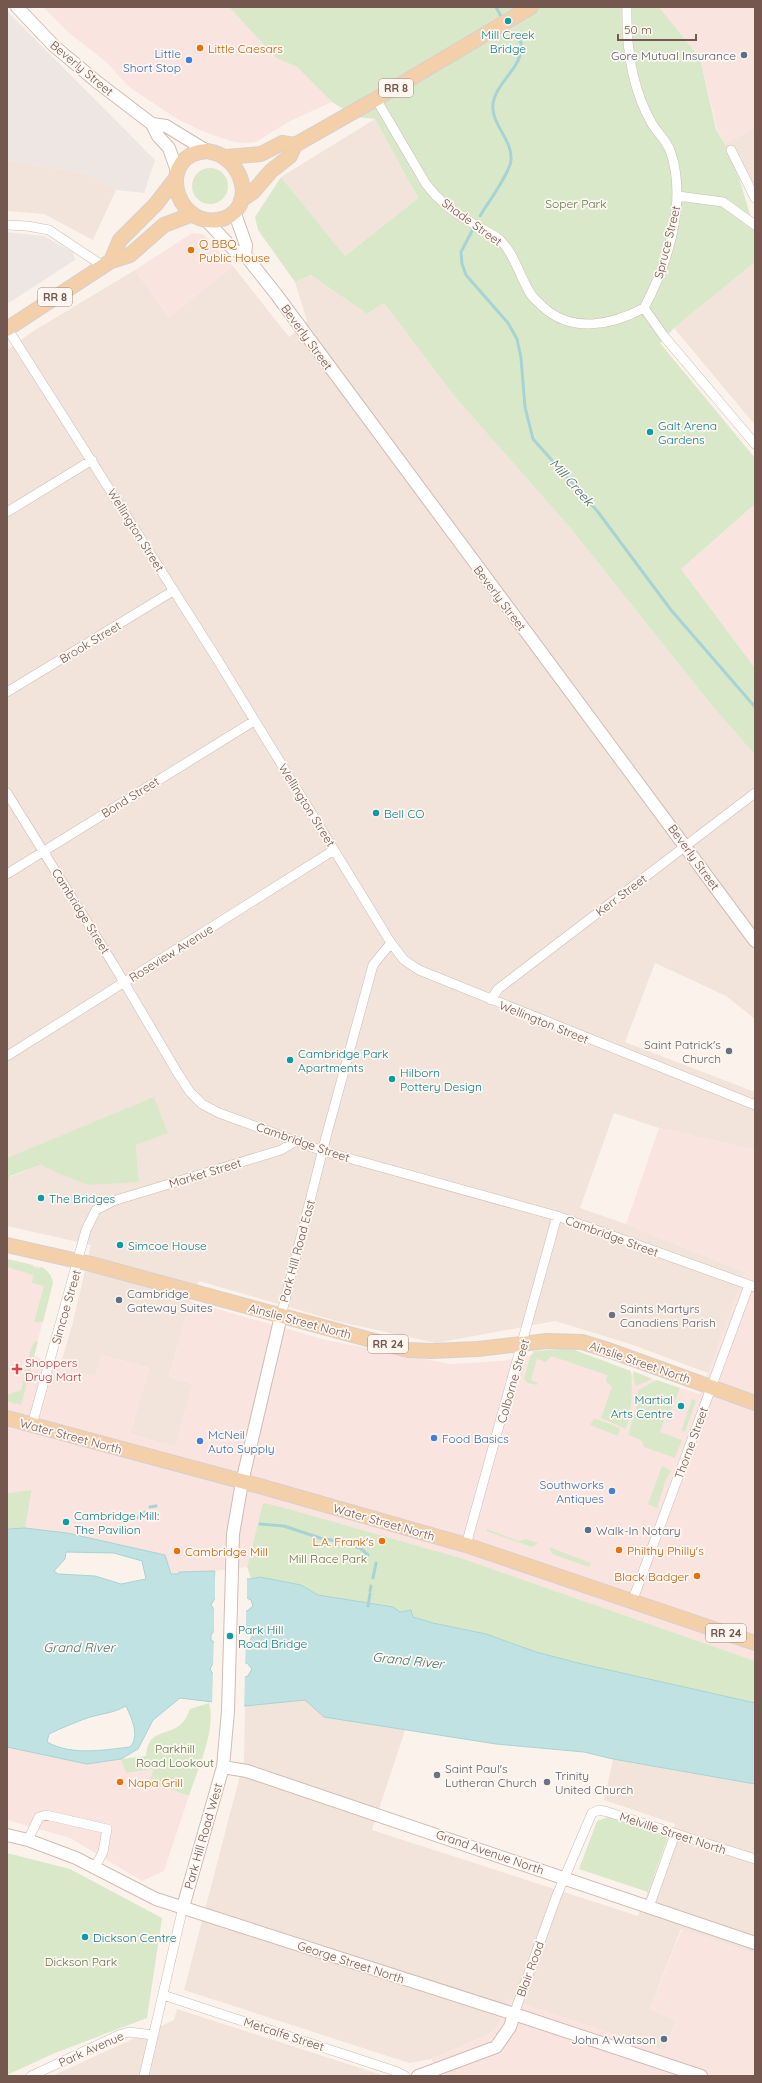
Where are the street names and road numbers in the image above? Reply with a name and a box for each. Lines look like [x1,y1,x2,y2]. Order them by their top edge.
street label: Beverly Street [47,37,117,99]
road number: RR 8 [379,79,413,97]
street label: Shade Street [439,195,505,249]
street label: Spruce Street [651,204,683,280]
road number: RR 8 [38,288,72,306]
street label: Beverly Street [278,301,336,373]
street label: Wellington Street [104,486,168,574]
street label: Beverly Street [471,562,529,634]
street label: Brook Street [56,618,124,666]
street label: Wellington Street [275,761,339,849]
street label: Bond Street [98,773,162,821]
street label: Beverly Street [665,821,723,893]
street label: Cambridge Street [49,866,113,956]
street label: Kerr Street [593,871,649,919]
street label: Roseview Avenue [126,921,216,985]
street label: Wellington Street [497,997,591,1047]
street label: Cambridge Street [254,1119,352,1165]
street label: Market Street [167,1155,243,1191]
street label: Park Hill Road East [276,1198,318,1304]
street label: Cambridge Street [563,1212,661,1260]
street label: Simcoe Street [48,1268,84,1346]
street label: Ainslie Street North [247,1300,353,1342]
road number: RR 24 [368,1335,408,1353]
street label: Colborne Street [494,1337,532,1425]
street label: Ainslie Street North [588,1338,692,1386]
street label: Thorne Street [671,1405,711,1481]
street label: Water Street North [18,1415,124,1457]
street label: Water Street North [331,1500,437,1544]
road number: RR 24 [706,1624,746,1642]
street label: Park Hill Road West [181,1781,225,1891]
street label: Melville Street North [618,1809,728,1857]
street label: Grand Avenue North [434,1826,546,1878]
street label: George Street North [296,1938,406,1986]
street label: Blair Road [513,1939,547,1999]
street label: Metcalfe Street [242,2014,326,2054]
street label: Park Avenue [56,2028,126,2070]

